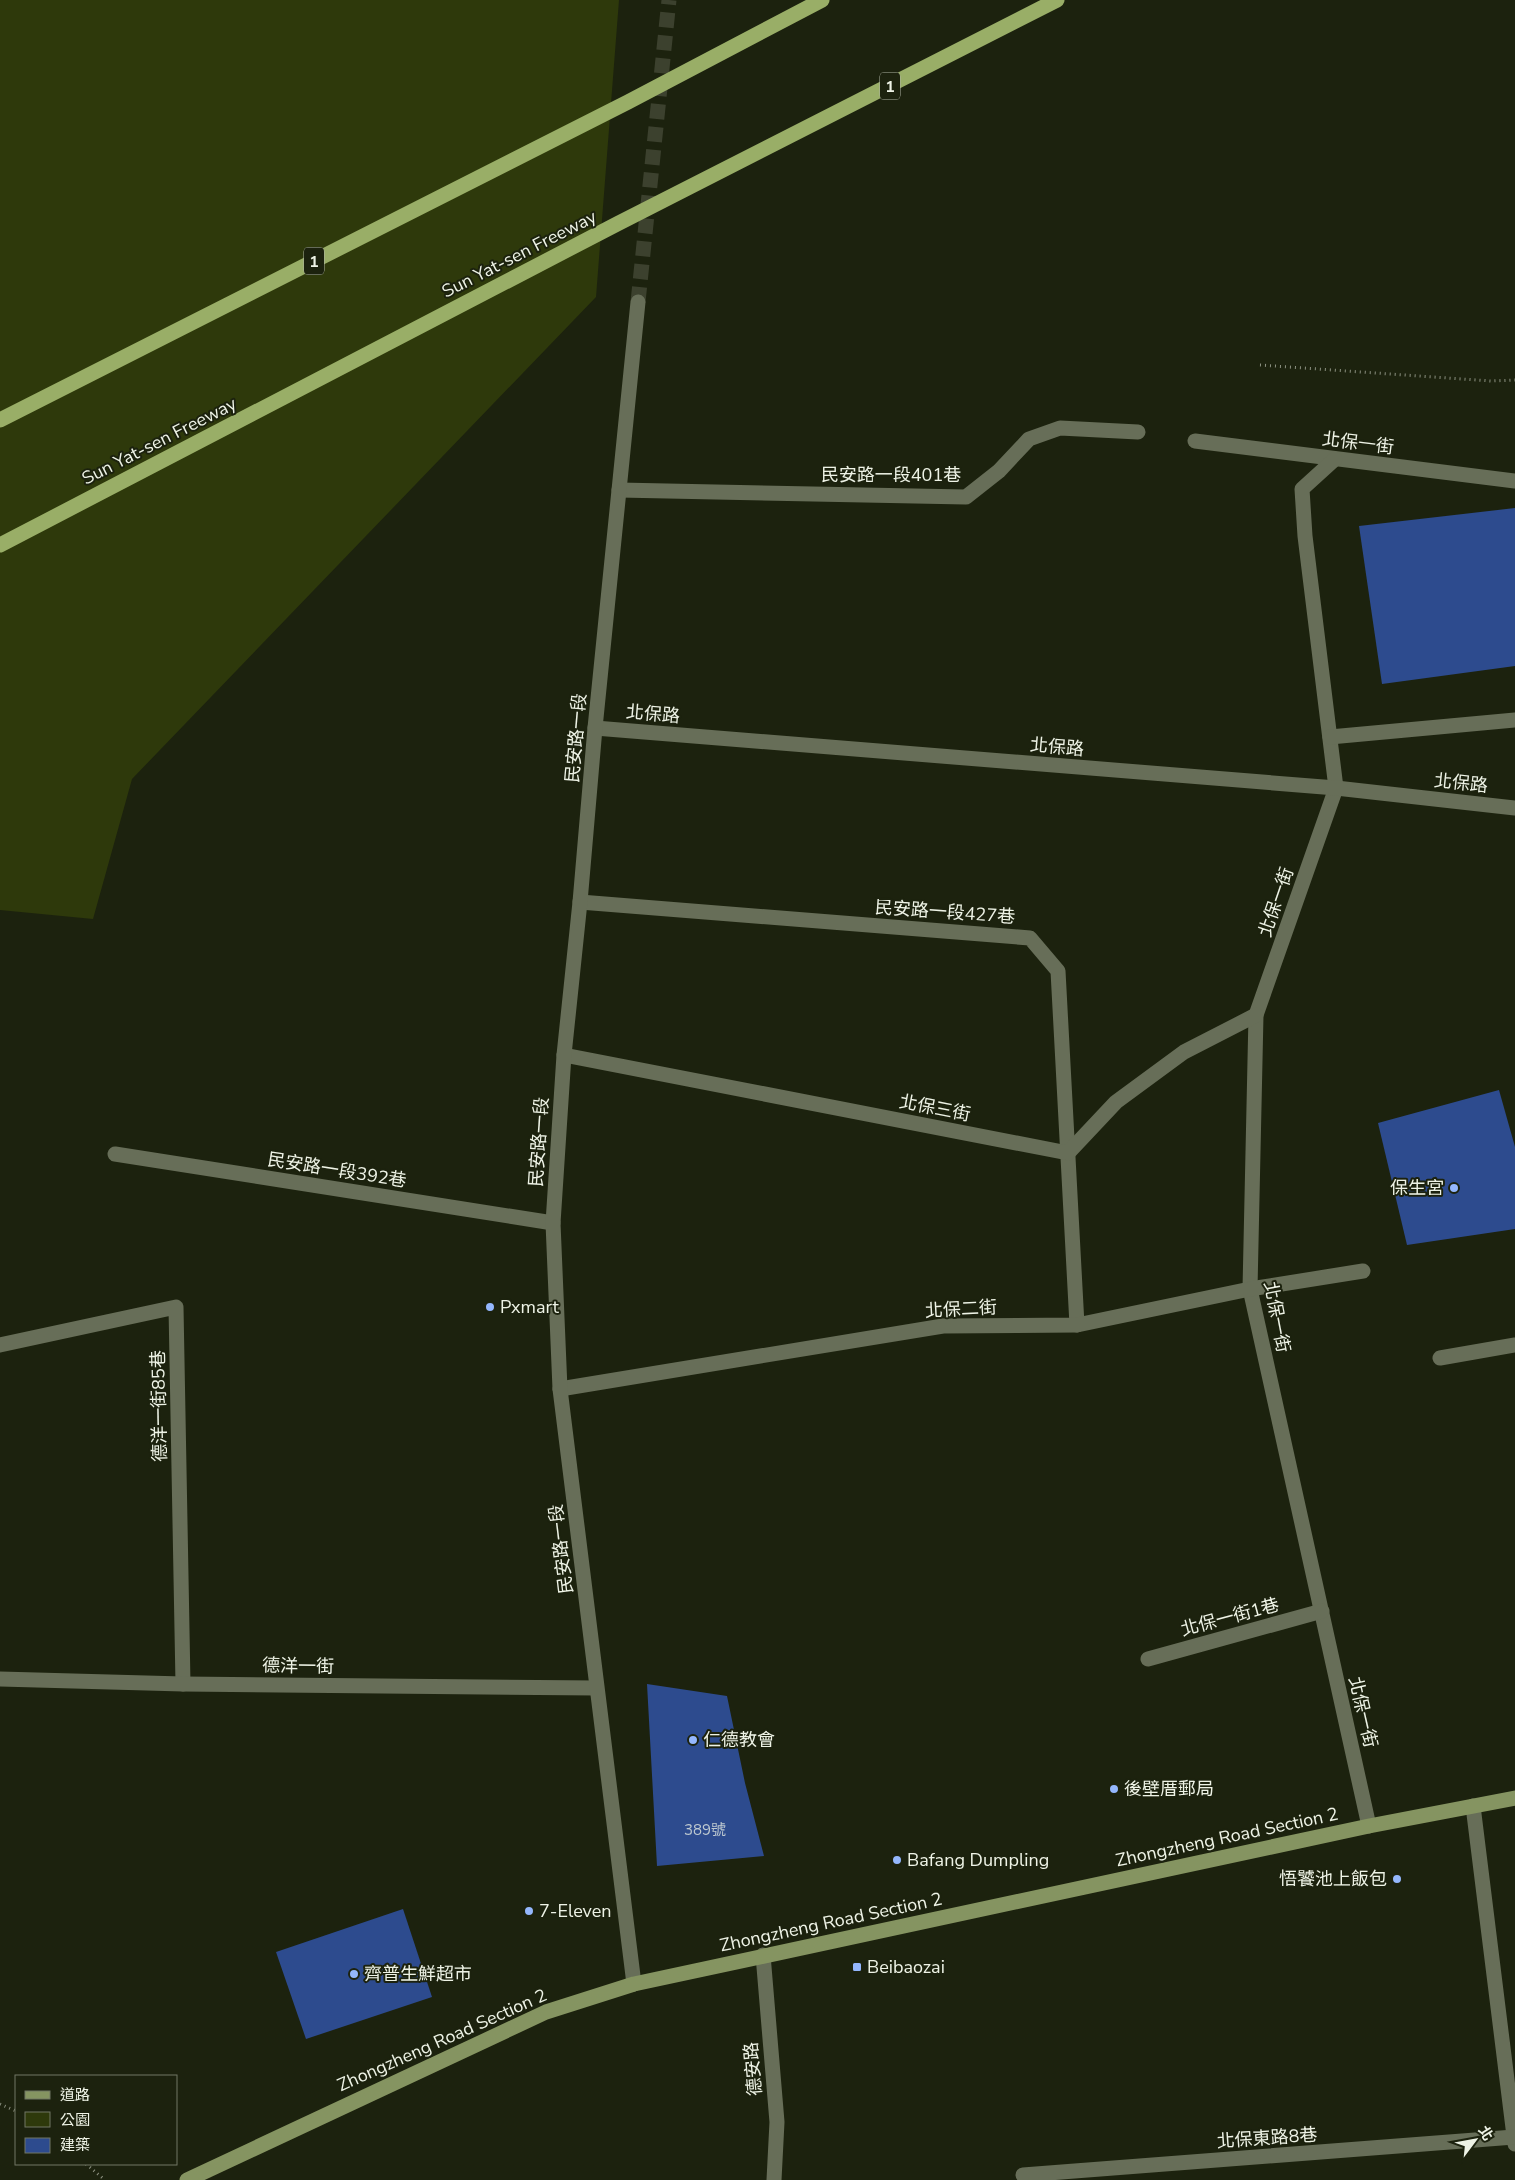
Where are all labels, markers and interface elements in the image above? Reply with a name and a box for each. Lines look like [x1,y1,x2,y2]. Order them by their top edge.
road number: 1 [880,72,900,100]
street label: Sun Yat-sen Freeway [438,204,601,303]
road number: 1 [304,248,324,274]
street label: Sun Yat-sen Freeway [78,391,241,490]
street label: 北保一街 [1321,427,1395,459]
street label: 民安路一段401巷 [821,463,961,487]
street label: 民安路一段 [560,692,592,784]
street label: 北保路 [625,700,681,728]
street label: 北保路 [1029,733,1085,761]
street label: 北保路 [1433,768,1489,798]
street label: 北保一街 [1253,864,1299,940]
street label: 民安路一段427巷 [874,895,1016,929]
street label: 北保三街 [897,1089,973,1127]
street label: 民安路一段 [524,1096,554,1188]
street label: 民安路一段392巷 [266,1147,408,1193]
place label: 保生宮 [1390,1176,1444,1200]
marker: 保生宮 [1448,1182,1460,1194]
street label: 北保一街 [1258,1279,1296,1355]
place label: Pxmart [500,1295,559,1319]
street label: 北保二街 [924,1295,998,1323]
marker: Pxmart [484,1301,496,1313]
street label: 德洋一街85巷 [146,1350,172,1462]
street label: 民安路一段 [544,1503,578,1595]
street label: 北保一街1巷 [1178,1592,1282,1642]
street label: 德洋一街 [262,1653,334,1679]
street label: 北保一街 [1343,1674,1383,1750]
place label: 仁德教會 [703,1728,775,1752]
marker: 仁德教會 [687,1734,699,1746]
place label: 後壁厝郵局 [1124,1777,1214,1801]
marker: 後壁厝郵局 [1108,1783,1120,1795]
street label: Zhongzheng Road Section 2 [1114,1802,1340,1872]
house number: 389號 [684,1820,726,1840]
place label: Bafang Dumpling [907,1848,1049,1872]
marker: Bafang Dumpling [891,1854,903,1866]
place label: 悟饕池上飯包 [1279,1867,1387,1891]
marker: 悟饕池上飯包 [1391,1873,1403,1885]
street label: Zhongzheng Road Section 2 [718,1887,944,1957]
place label: 7-Eleven [539,1899,612,1923]
marker: 7-Eleven [523,1905,535,1917]
place label: Beibaozai [867,1955,945,1979]
marker: Beibaozai [851,1961,863,1973]
place label: 齊普生鮮超市 [364,1962,472,1986]
marker: 齊普生鮮超市 [348,1968,360,1980]
street label: Zhongzheng Road Section 2 [334,1983,550,2097]
street label: 德安路 [739,2041,767,2097]
legend [15,2075,178,2165]
text: 道路 [60,2085,90,2105]
text: 公園 [60,2110,90,2130]
north arrow [1450,2115,1500,2165]
text: 北 [1474,2122,1497,2144]
street label: 北保東路8巷 [1216,2123,1318,2153]
text: 建築 [60,2135,90,2155]

